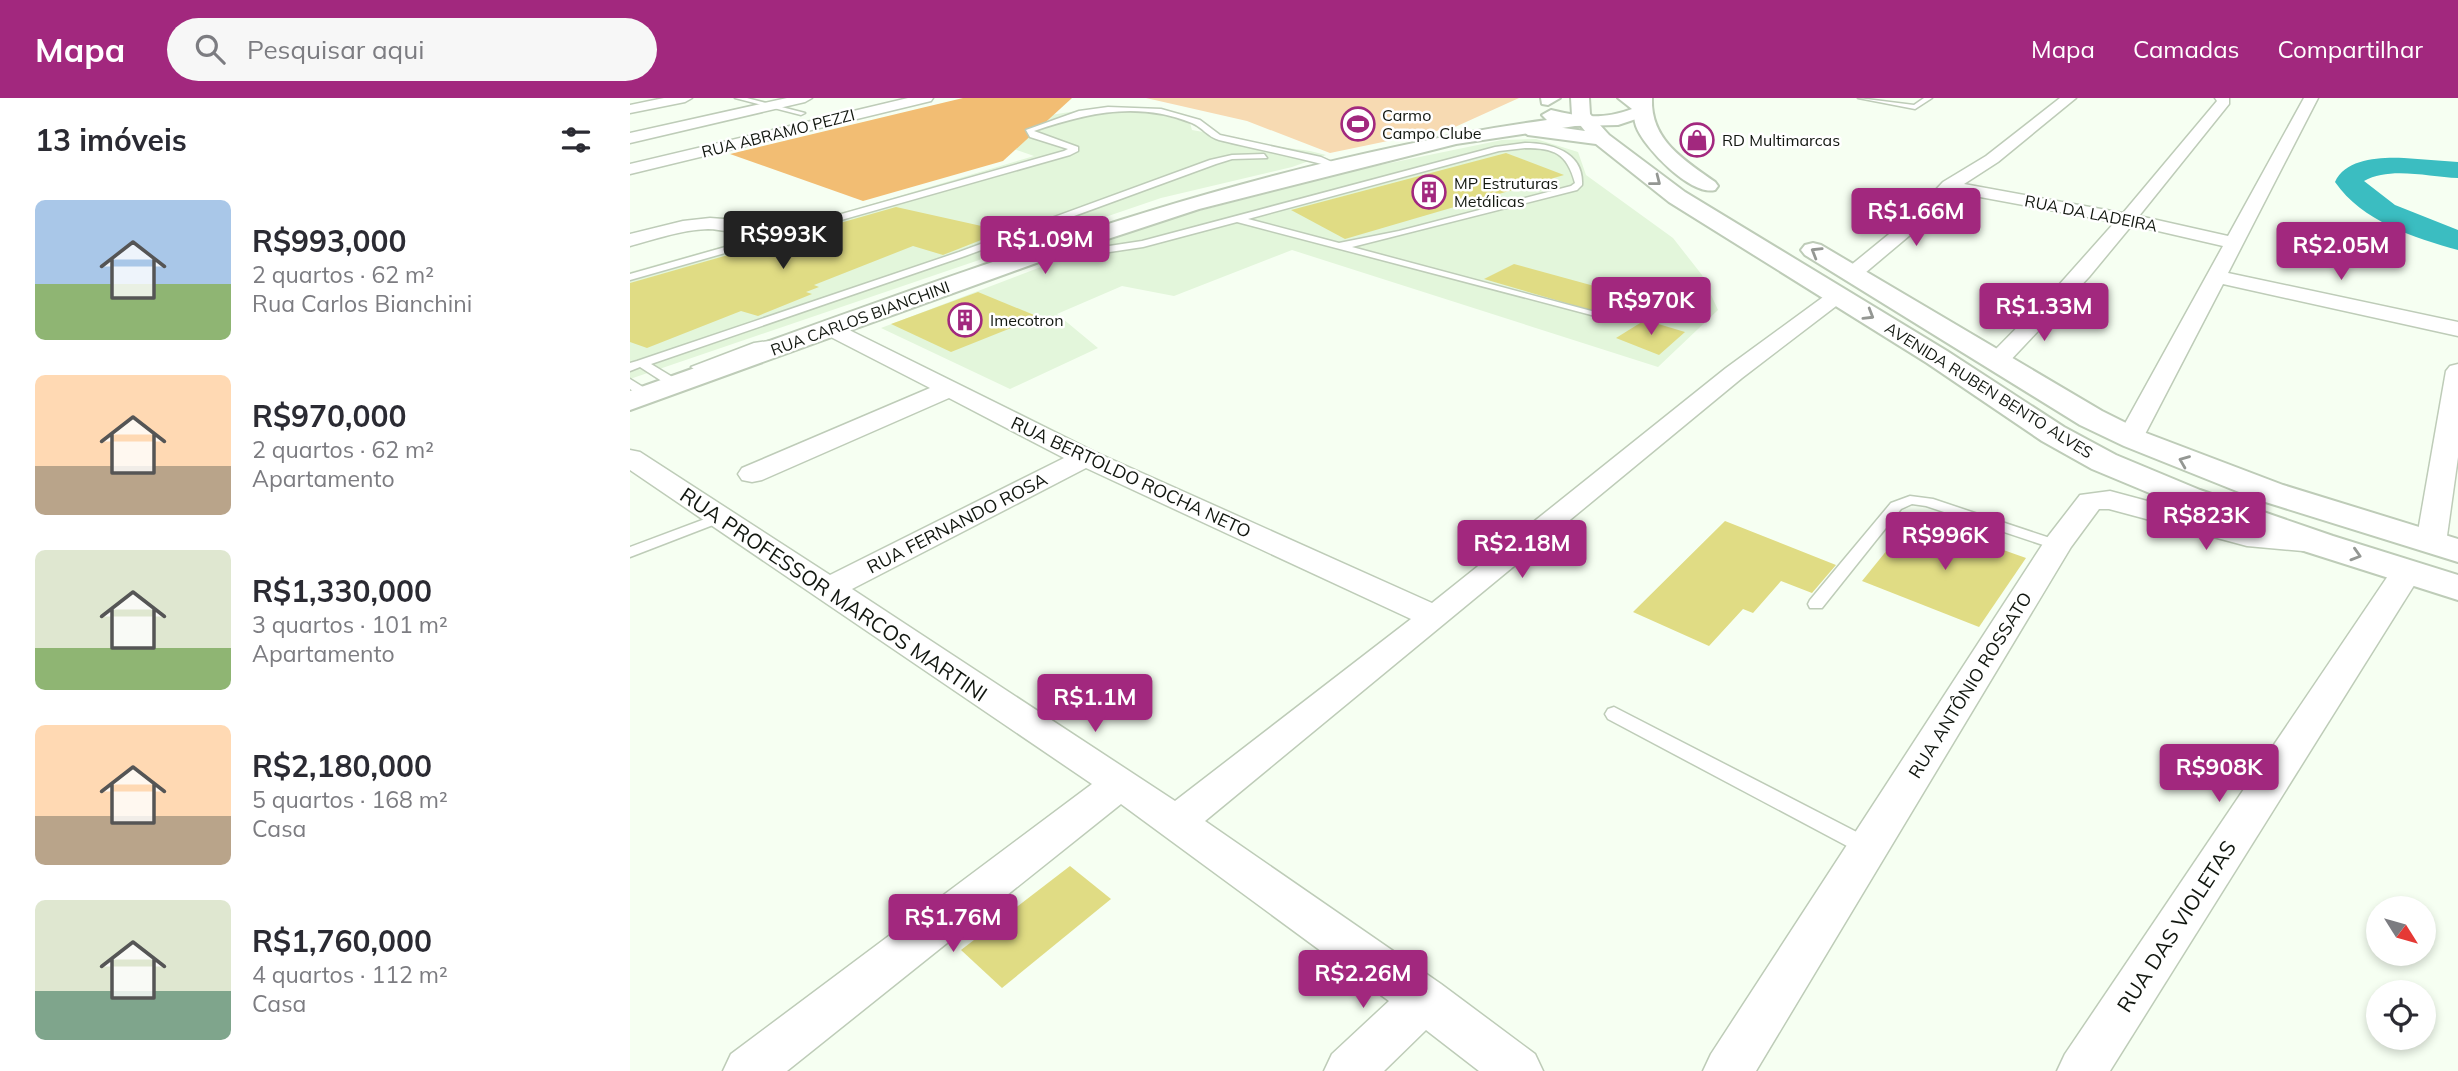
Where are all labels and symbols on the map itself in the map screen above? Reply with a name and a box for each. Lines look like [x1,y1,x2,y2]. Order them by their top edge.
street label: RUA ABRAMO PEZZI [699,104,857,162]
sports icon: Carmo Campo Clube [1339,105,1377,143]
place label: Carmo Campo Clube [1382,105,1482,143]
shop icon: RD Multimarcas [1678,121,1716,159]
place label: RD Multimarcas [1722,130,1840,150]
one-way arrow [1648,172,1661,185]
building icon: MP Estruturas Metálicas [1410,173,1448,211]
place label: MP Estruturas Metálicas [1454,173,1558,211]
pin: R$1.66M [1851,188,1981,248]
street label: RUA DA LADEIRA [2023,190,2159,236]
pin: R$993K [726,212,840,271]
pin: R$1.09M [980,216,1110,276]
pin: R$2.05M [2276,222,2406,282]
one-way arrow [1811,247,1824,260]
street label: RUA CARLOS BIANCHINI [768,276,952,360]
pin: R$970K [1594,278,1708,337]
pin: R$1.33M [1979,284,2109,343]
building icon: Imecotron [946,301,984,339]
one-way arrow [1861,307,1874,320]
place label: Imecotron [990,310,1064,330]
street label: AVENIDA RUBEN BENTO ALVES [1881,318,2097,462]
street label: RUA BERTOLDO ROCHA NETO [1007,411,1255,543]
one-way arrow [2179,455,2191,469]
street label: RUA FERNANDO ROSA [863,467,1051,579]
street label: RUA PROFESSOR MARCOS MARTINI [676,481,992,707]
pin: R$823K [2149,492,2263,552]
pin: R$996K [1888,512,2002,572]
pin: R$2.18M [1457,520,1587,580]
one-way arrow [2350,546,2362,561]
street label: RUA ANTÔNIO ROSSATO [1903,588,2037,782]
pin: R$1.1M [1038,674,1152,734]
pin: R$908K [2162,744,2276,804]
street label: RUA DAS VIOLETAS [2111,835,2241,1017]
pin: R$1.76M [888,894,1018,954]
north arrow [2366,896,2436,966]
pin: R$2.26M [1298,950,1428,1010]

